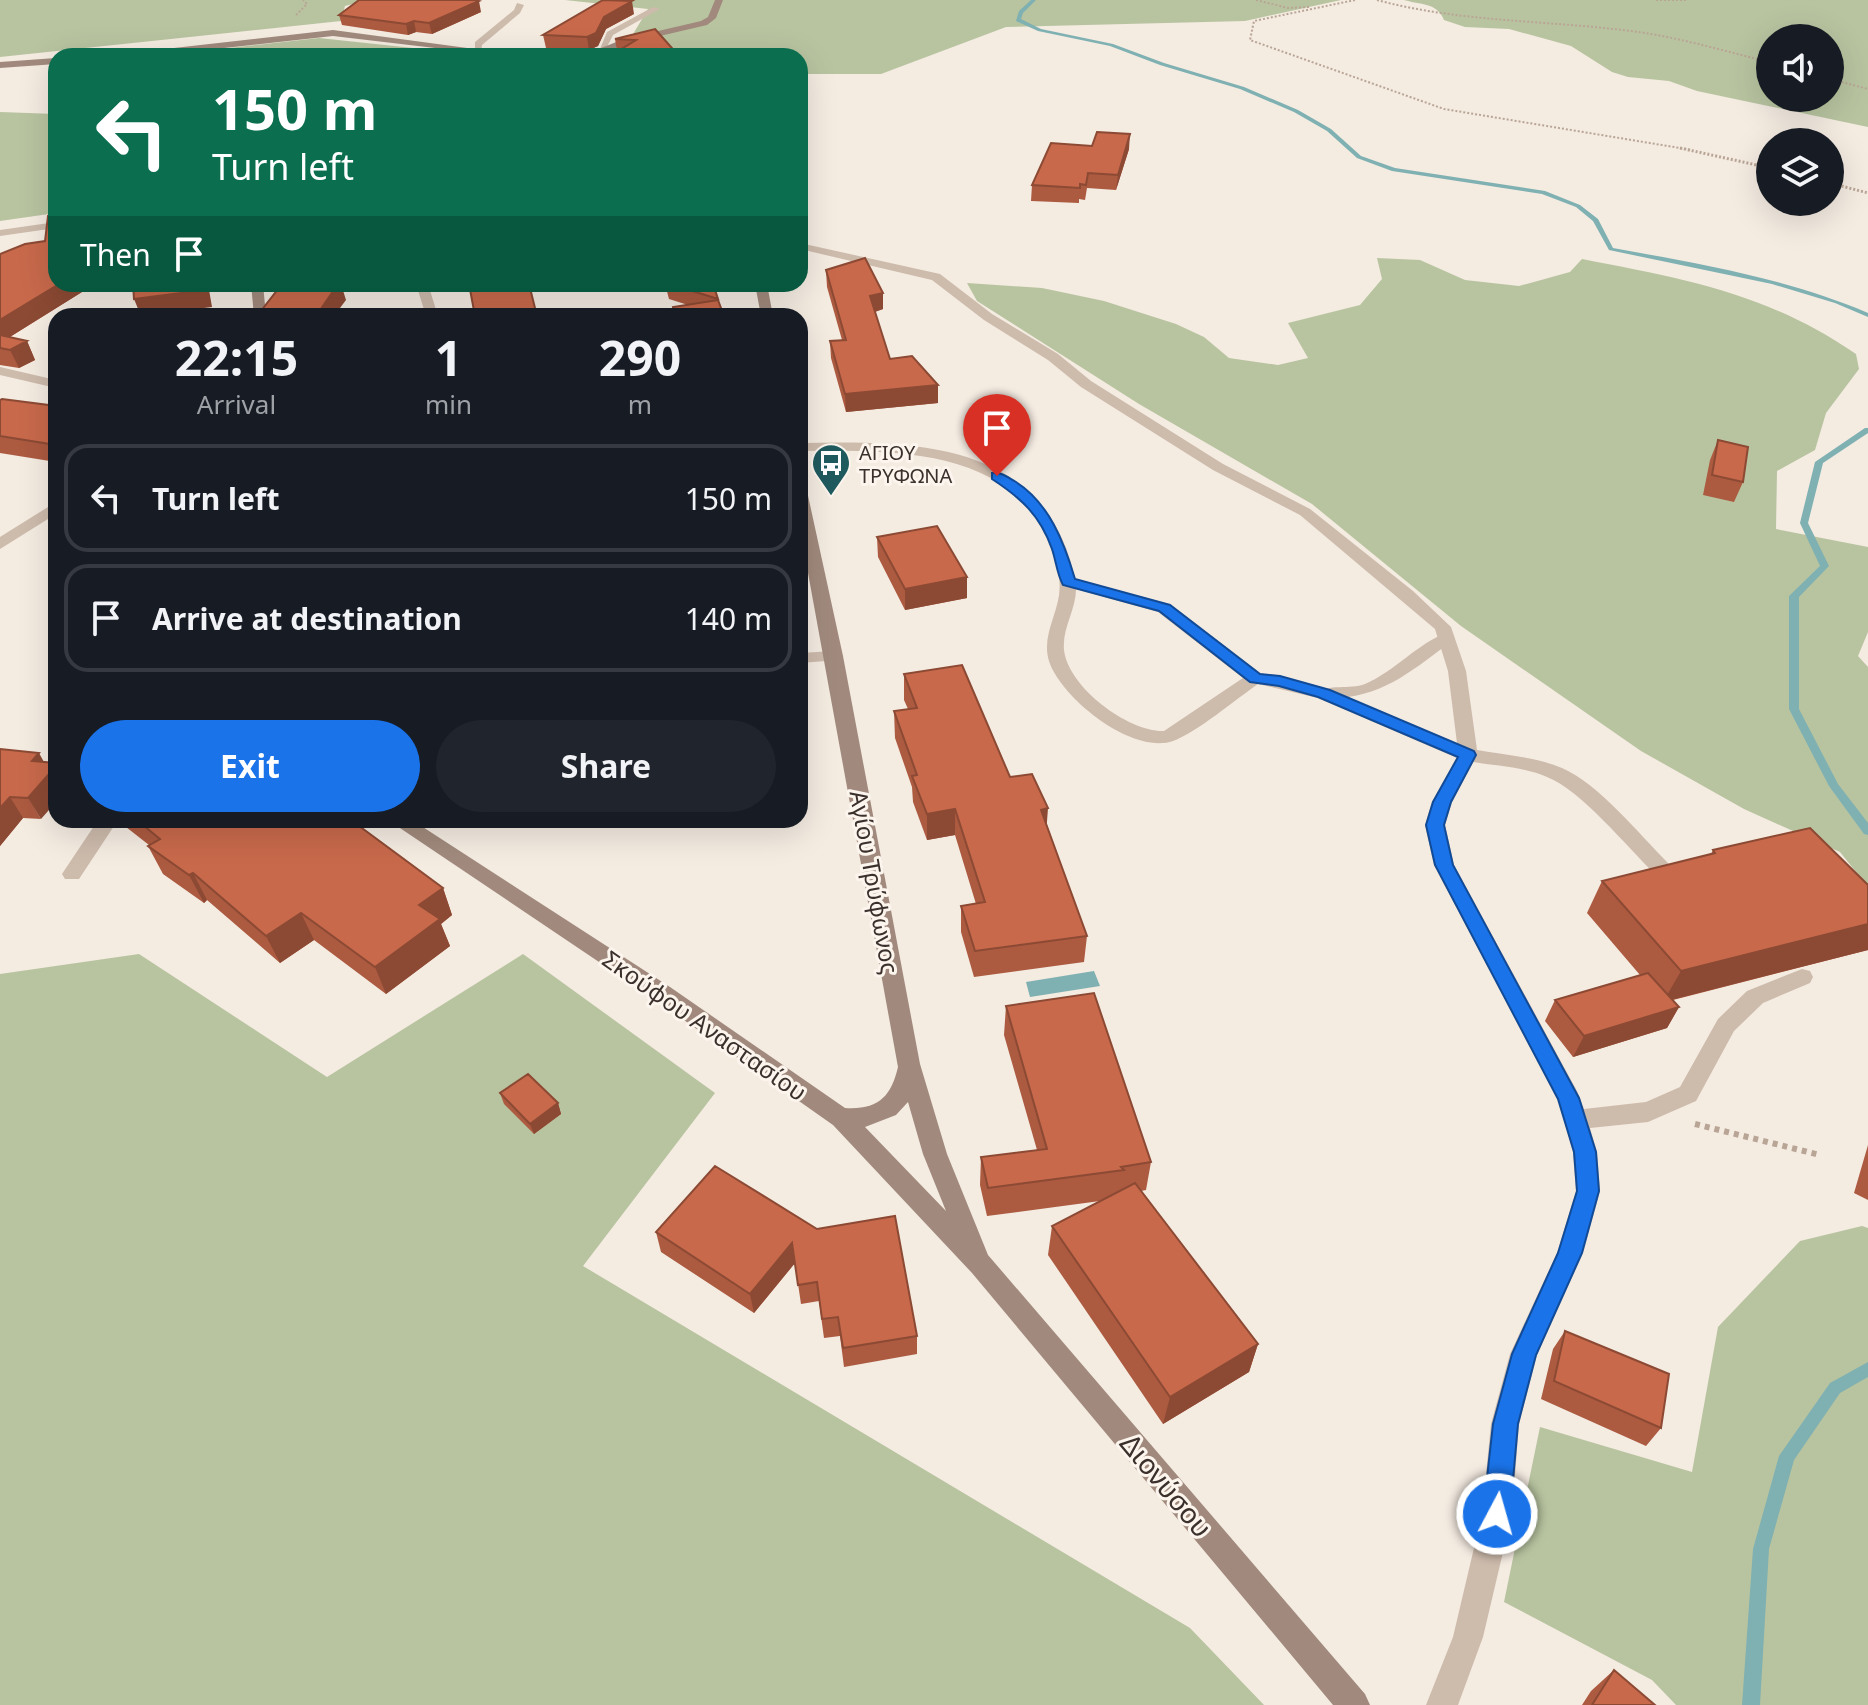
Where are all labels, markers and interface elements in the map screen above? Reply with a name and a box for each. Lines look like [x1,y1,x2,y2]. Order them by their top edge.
map controls [1756,24,1844,216]
button: sound [1756,24,1844,112]
text: 150 m [212,70,377,146]
icon: left [80,80,184,184]
button: layers [1756,128,1844,216]
text: Turn left [212,142,354,191]
icon: arrive [167,232,211,276]
text: Then [80,234,151,275]
text: 22:15 [175,325,298,390]
text: 1 [435,325,462,390]
text: 290 [599,325,681,390]
text: Arrival [197,386,276,422]
text: min [425,386,472,422]
text: m [628,386,652,422]
pin [963,394,1031,476]
icon: arrive [975,406,1019,450]
place label: ΑΓΙΟΥ ΤΡΥΦΩΝΑ [859,439,953,489]
bus stop icon: ΑΓΙΟΥ ΤΡΥΦΩΝΑ [810,442,852,497]
icon: left [84,476,128,520]
text: Turn left [152,478,280,519]
text: 150 m [685,478,772,519]
icon: arrive [84,596,128,640]
text: Arrive at destination [152,598,462,639]
text: 140 m [685,598,772,639]
button: Exit [80,720,420,812]
button: Share [436,720,776,812]
street label: Αγίου Τρύφωνος [843,788,907,976]
street label: Σκούφου Αναστασίου [596,942,814,1108]
street label: Διονύσου [1112,1425,1222,1545]
position arrow [1455,1472,1539,1556]

